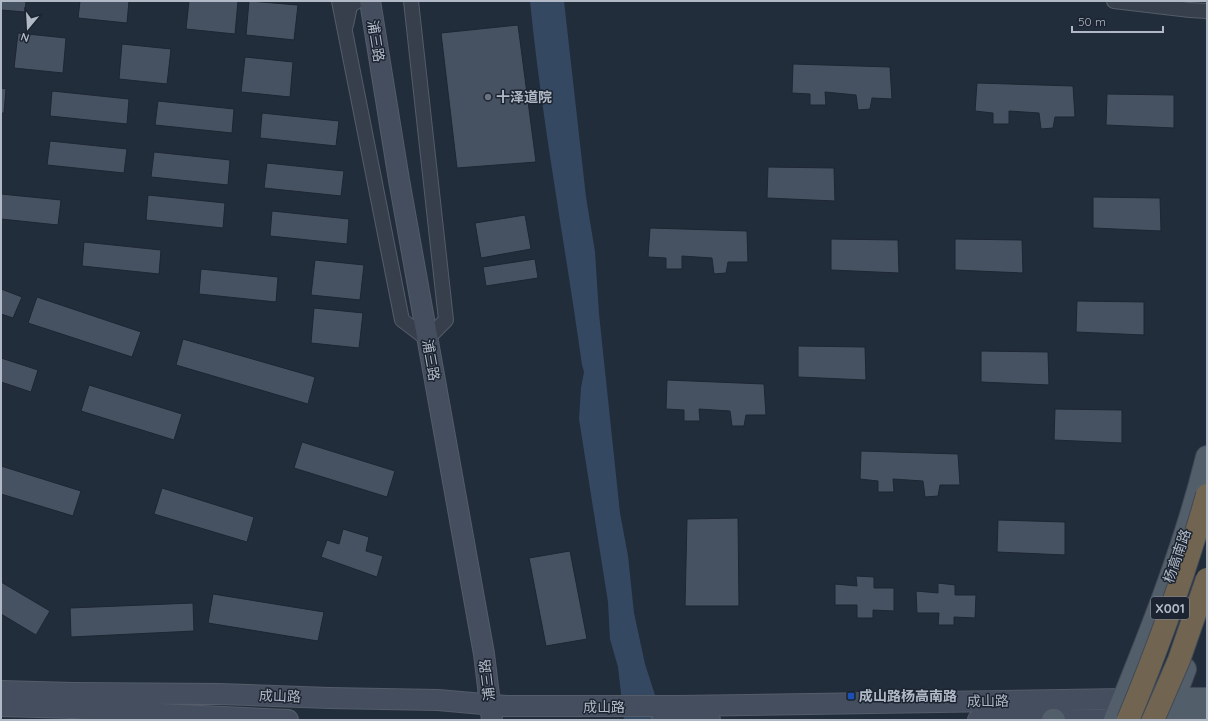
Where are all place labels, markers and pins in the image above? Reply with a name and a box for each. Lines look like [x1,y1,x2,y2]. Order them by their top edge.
place label: 十泽道院 [496,88,552,106]
marker: 十泽道院 [483,92,493,102]
place label: 成山路杨高南路 [859,687,957,705]
marker: 成山路杨高南路 [846,691,856,701]

